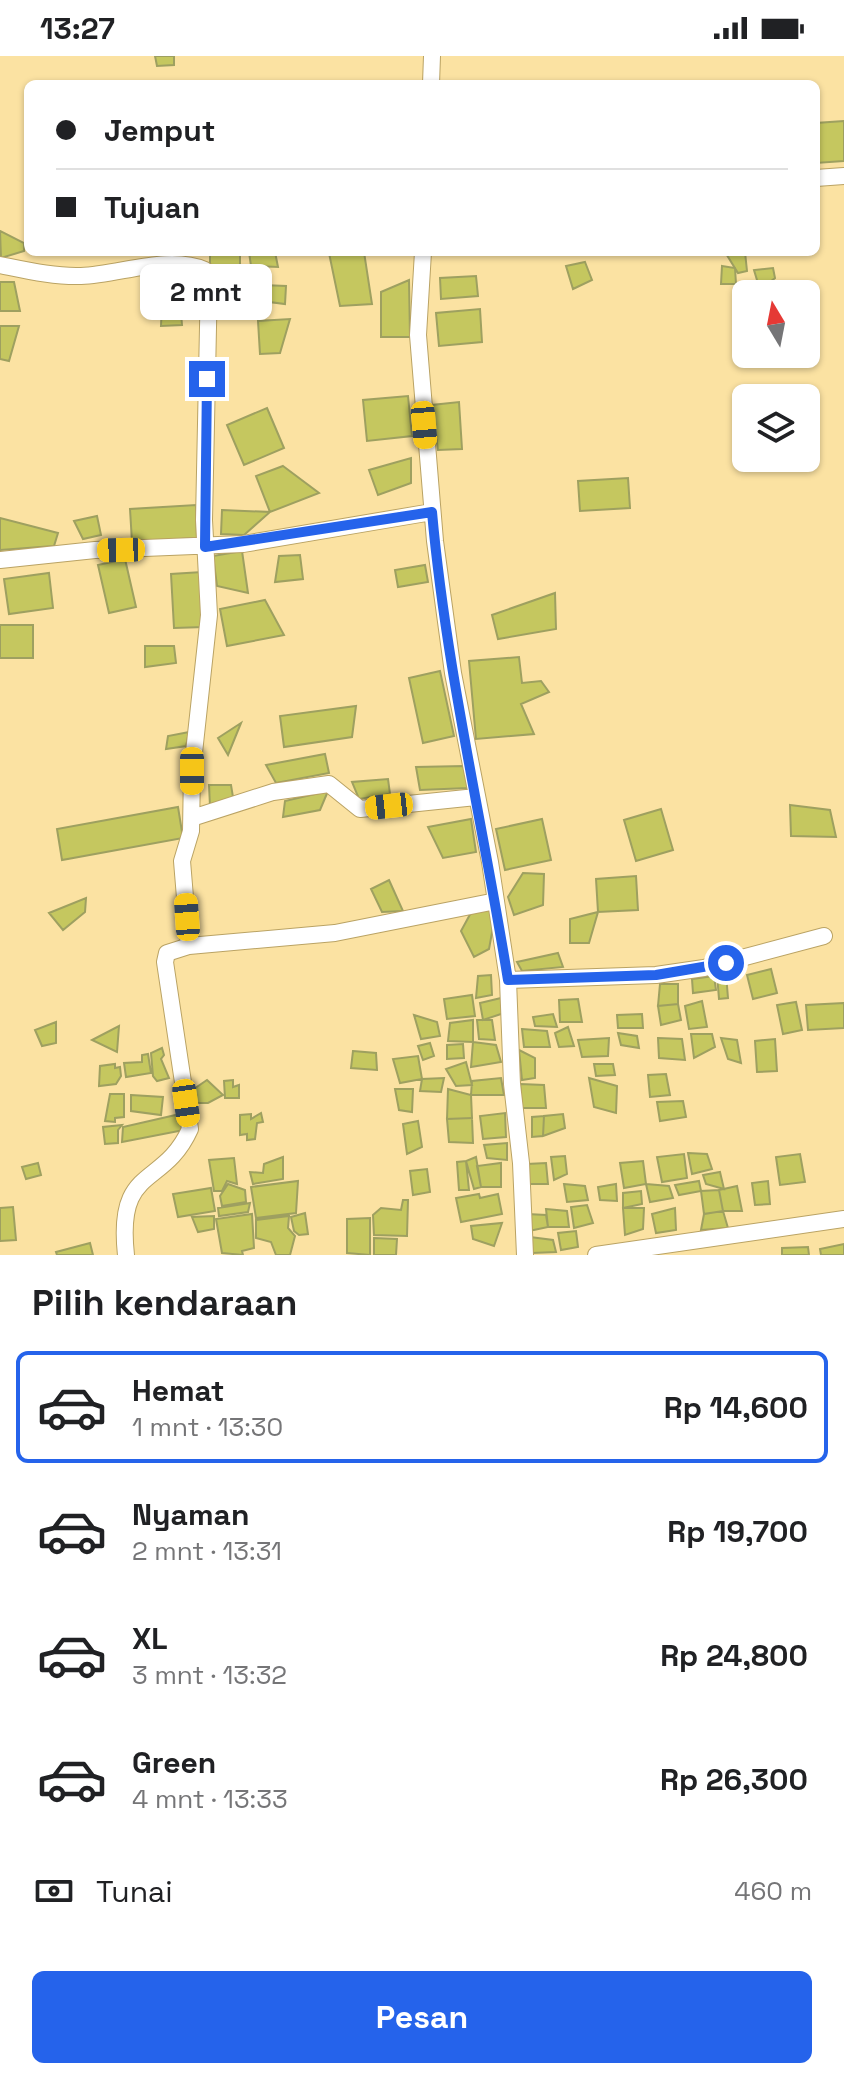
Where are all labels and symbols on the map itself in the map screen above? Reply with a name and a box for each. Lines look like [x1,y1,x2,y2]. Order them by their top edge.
callout: 2 mnt [141,263,273,319]
north arrow [732,280,820,368]
route end [189,361,225,397]
car [410,400,438,450]
car [97,538,145,562]
car [180,747,204,795]
car [364,792,414,820]
car [173,892,201,942]
route start [708,945,744,981]
car [171,1078,201,1128]

